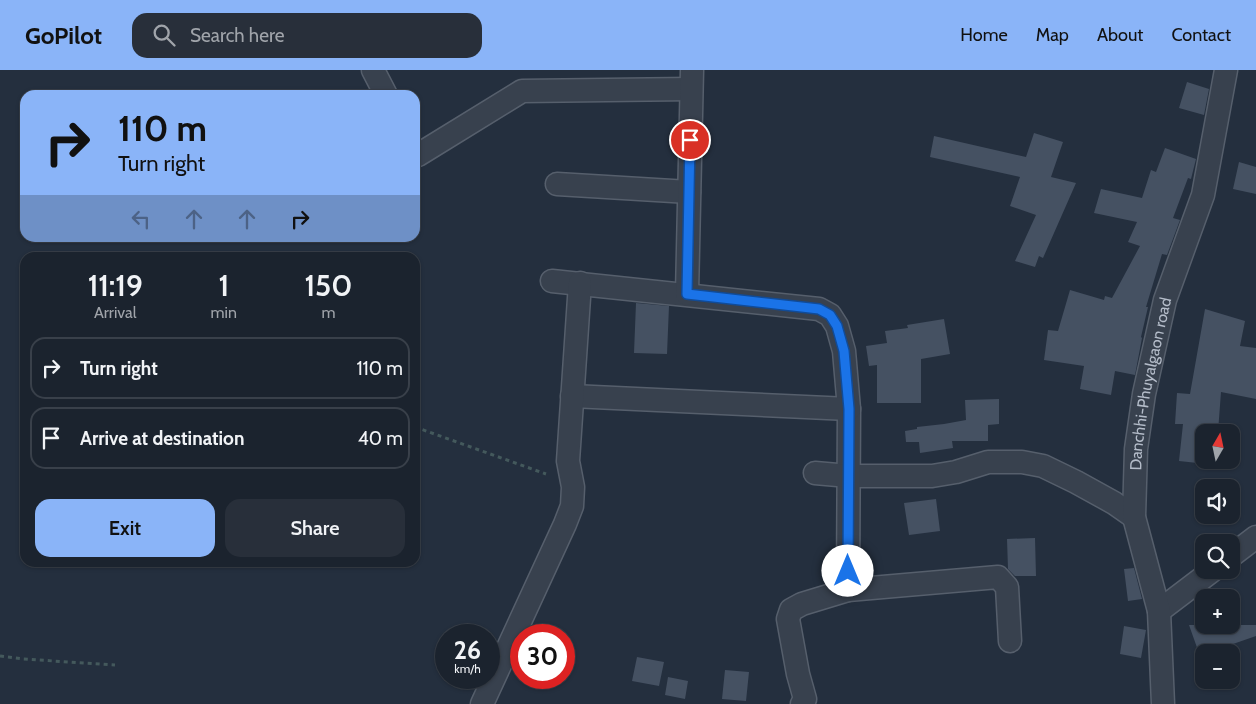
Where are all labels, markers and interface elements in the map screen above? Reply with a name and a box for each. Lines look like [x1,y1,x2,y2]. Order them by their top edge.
search box [132,13,482,58]
text: GoPilot [25,21,102,50]
icon: search [150,21,178,49]
text: Search here [190,24,284,47]
text: Home [960,24,1008,46]
text: Map [1036,24,1069,46]
text: About [1097,24,1143,46]
text: Contact [1171,24,1231,46]
text: 110 m [118,107,207,150]
icon: right [35,110,100,175]
pin [669,119,711,161]
icon: arrive [676,126,704,154]
text: Turn right [118,150,205,177]
icon: left [127,205,155,233]
icon: ahead [180,205,208,233]
icon: ahead [233,205,261,233]
icon: right [286,205,314,233]
text: 11:19 [88,267,143,304]
text: 1 [218,267,229,304]
text: 150 [305,267,352,304]
street label: Danchhi-Phuyalgaon road [1126,295,1175,471]
text: Arrival [94,303,137,322]
text: min [211,303,237,322]
text: m [321,303,335,322]
icon: right [37,354,65,382]
text: Turn right [80,357,158,380]
text: 110 m [356,357,403,380]
icon: arrive [37,424,65,452]
north arrow [1195,424,1240,469]
map controls [1195,424,1240,689]
text: Arrive at destination [80,427,244,450]
text: 40 m [358,427,403,450]
button: sound [1195,479,1240,524]
button: Exit [35,499,215,557]
button: Share [225,499,405,557]
button: search [1195,534,1240,579]
position arrow [821,544,873,596]
button: + [1195,589,1240,634]
speed limit sign: 30 [510,624,575,689]
text: 26 [454,635,481,665]
button: − [1195,644,1240,689]
text: km/h [454,661,481,676]

